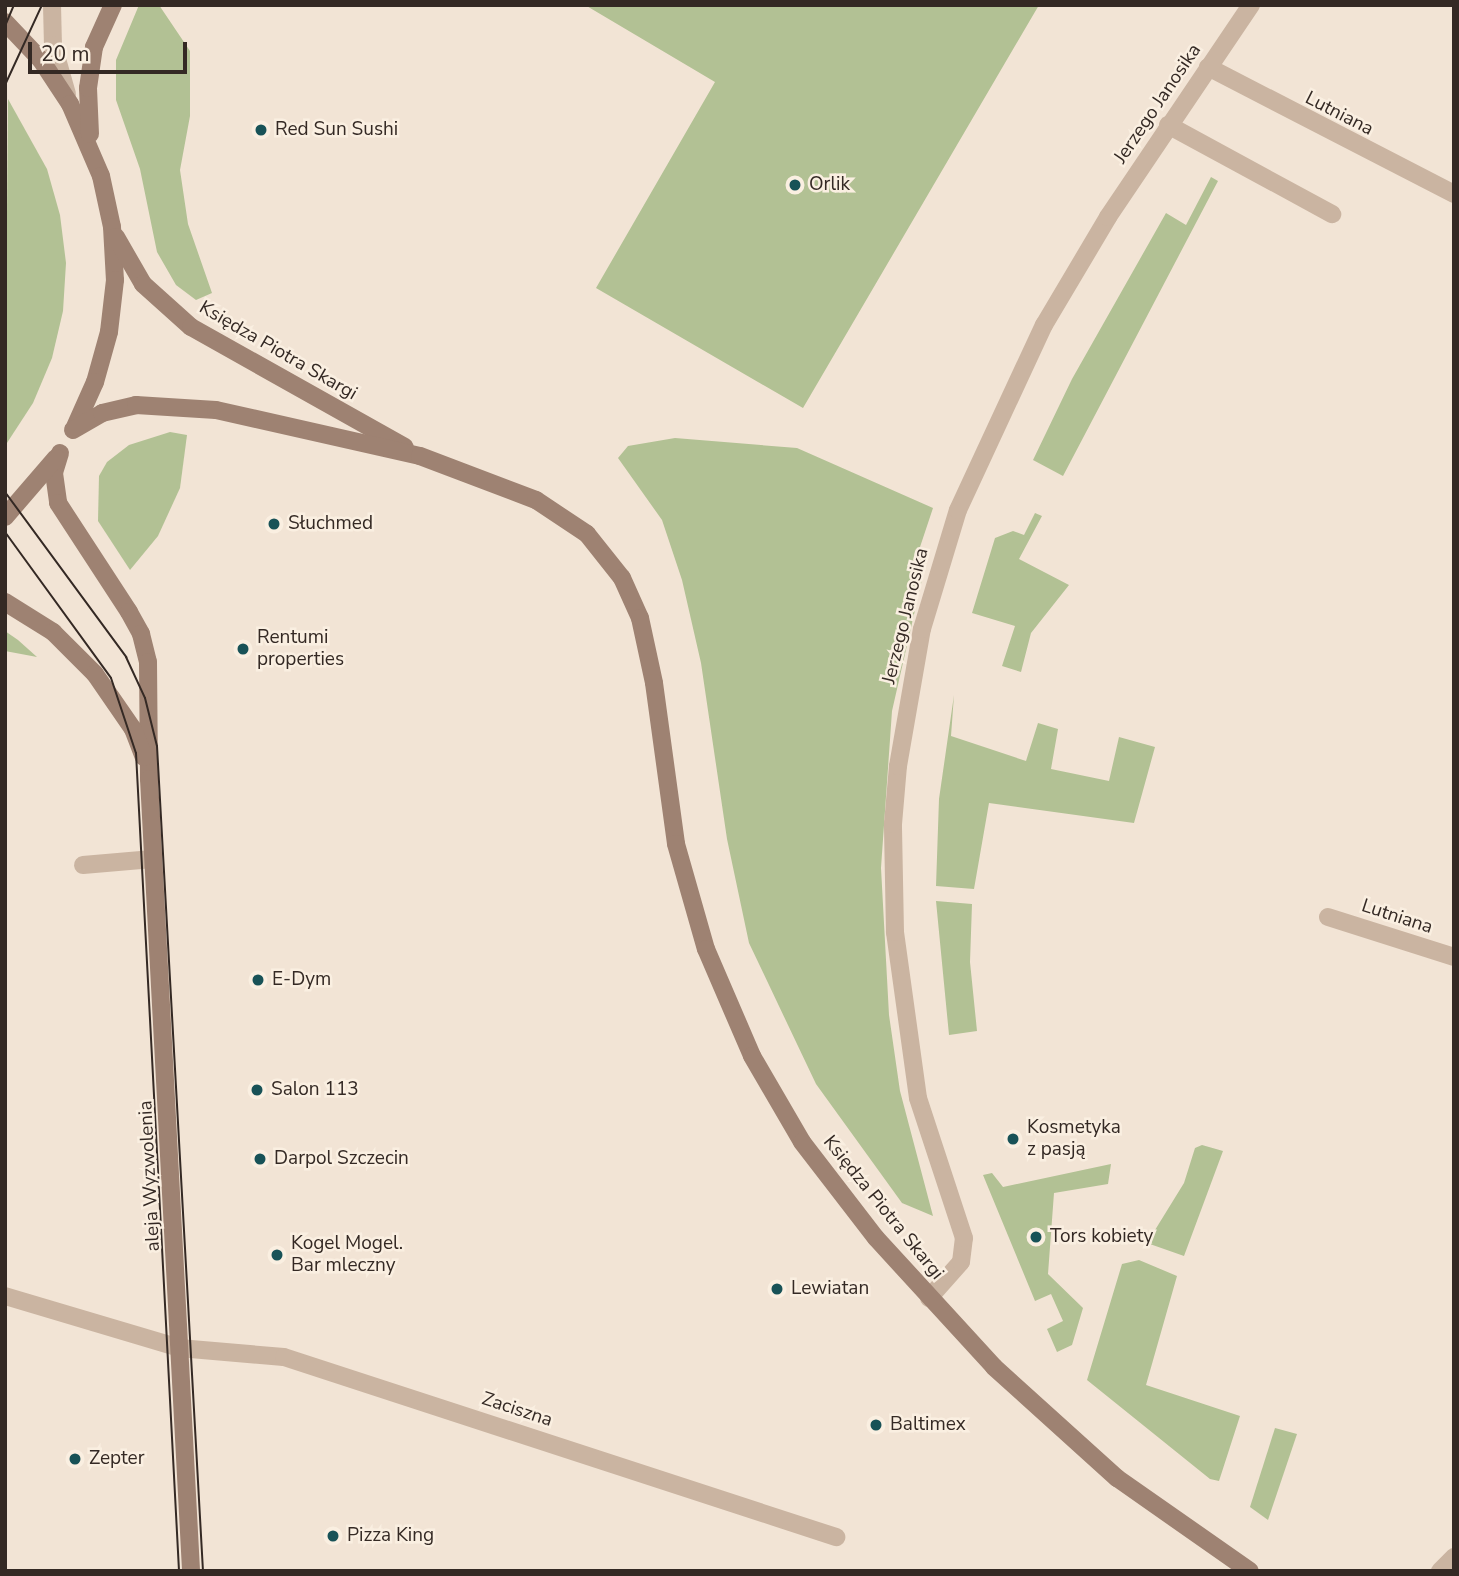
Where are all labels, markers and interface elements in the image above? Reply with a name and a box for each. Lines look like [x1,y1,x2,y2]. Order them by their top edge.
scale bar [32,28,191,72]
text: 20 m [41,40,90,68]
street label: Jerzego Janosika [1110,40,1206,168]
street label: Lutniana [1301,87,1377,141]
place label: Red Sun Sushi [275,119,398,141]
marker: Red Sun Sushi [253,122,269,138]
place label: Orlik [809,174,850,196]
marker: Orlik [787,177,803,193]
street label: Księdza Piotra Skargi [195,296,361,406]
place label: Słuchmed [288,513,373,535]
marker: Słuchmed [266,516,282,532]
street label: Jerzego Janosika [878,546,934,686]
place label: Rentumi properties [257,627,344,671]
marker: Rentumi properties [235,641,251,657]
street label: Lutniana [1358,895,1436,939]
place label: E-Dym [272,969,331,991]
marker: E-Dym [250,972,266,988]
place label: Salon 113 [271,1079,359,1101]
marker: Salon 113 [249,1082,265,1098]
street label: aleja Wyzwolenia [135,1100,165,1252]
place label: Kosmetyka z pasją [1027,1117,1121,1161]
street label: Księdza Piotra Skargi [818,1131,948,1285]
marker: Kosmetyka z pasją [1005,1131,1021,1147]
place label: Darpol Szczecin [274,1148,409,1170]
marker: Darpol Szczecin [252,1151,268,1167]
place label: Tors kobiety [1050,1226,1153,1248]
marker: Tors kobiety [1028,1229,1044,1245]
place label: Kogel Mogel. Bar mleczny [291,1233,403,1277]
marker: Kogel Mogel. Bar mleczny [269,1247,285,1263]
place label: Lewiatan [791,1278,869,1300]
marker: Lewiatan [769,1281,785,1297]
street label: Zaciszna [479,1388,555,1432]
place label: Baltimex [890,1414,966,1436]
marker: Baltimex [868,1417,884,1433]
place label: Zepter [89,1448,144,1470]
marker: Zepter [67,1451,83,1467]
place label: Pizza King [347,1525,434,1547]
marker: Pizza King [325,1528,341,1544]

